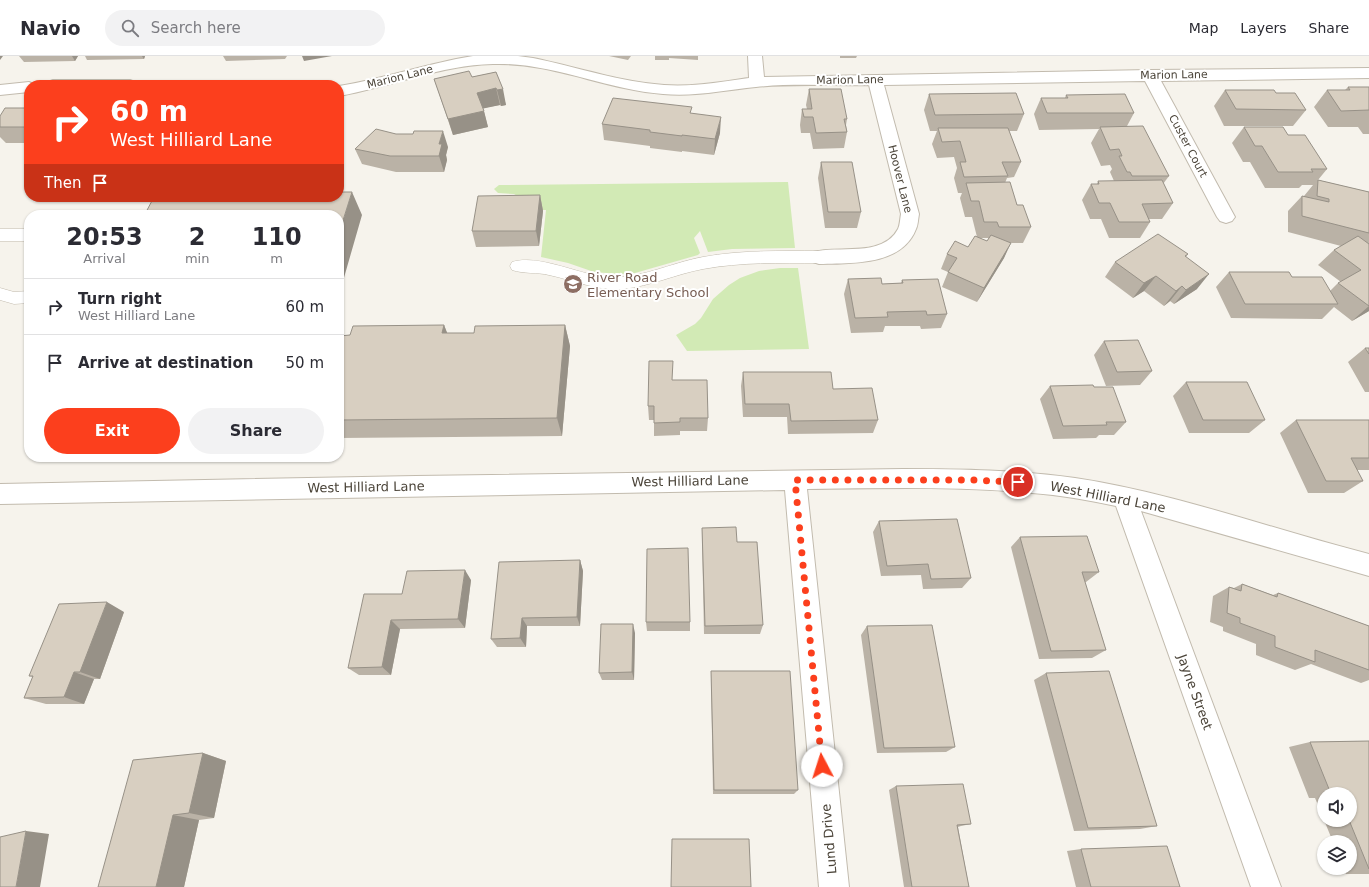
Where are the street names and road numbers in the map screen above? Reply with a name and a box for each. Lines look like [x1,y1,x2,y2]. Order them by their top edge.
street label: Marion Lane [366,62,435,91]
street label: Marion Lane [1140,68,1208,82]
street label: Marion Lane [816,73,884,87]
street label: Custer Court [1166,112,1210,180]
street label: Hoover Lane [885,144,915,215]
street label: West Hilliard Lane [631,472,749,490]
street label: West Hilliard Lane [307,478,425,496]
street label: West Hilliard Lane [1049,478,1167,516]
street label: Jayne Street [1174,651,1216,732]
street label: Lund Drive [818,803,840,875]

